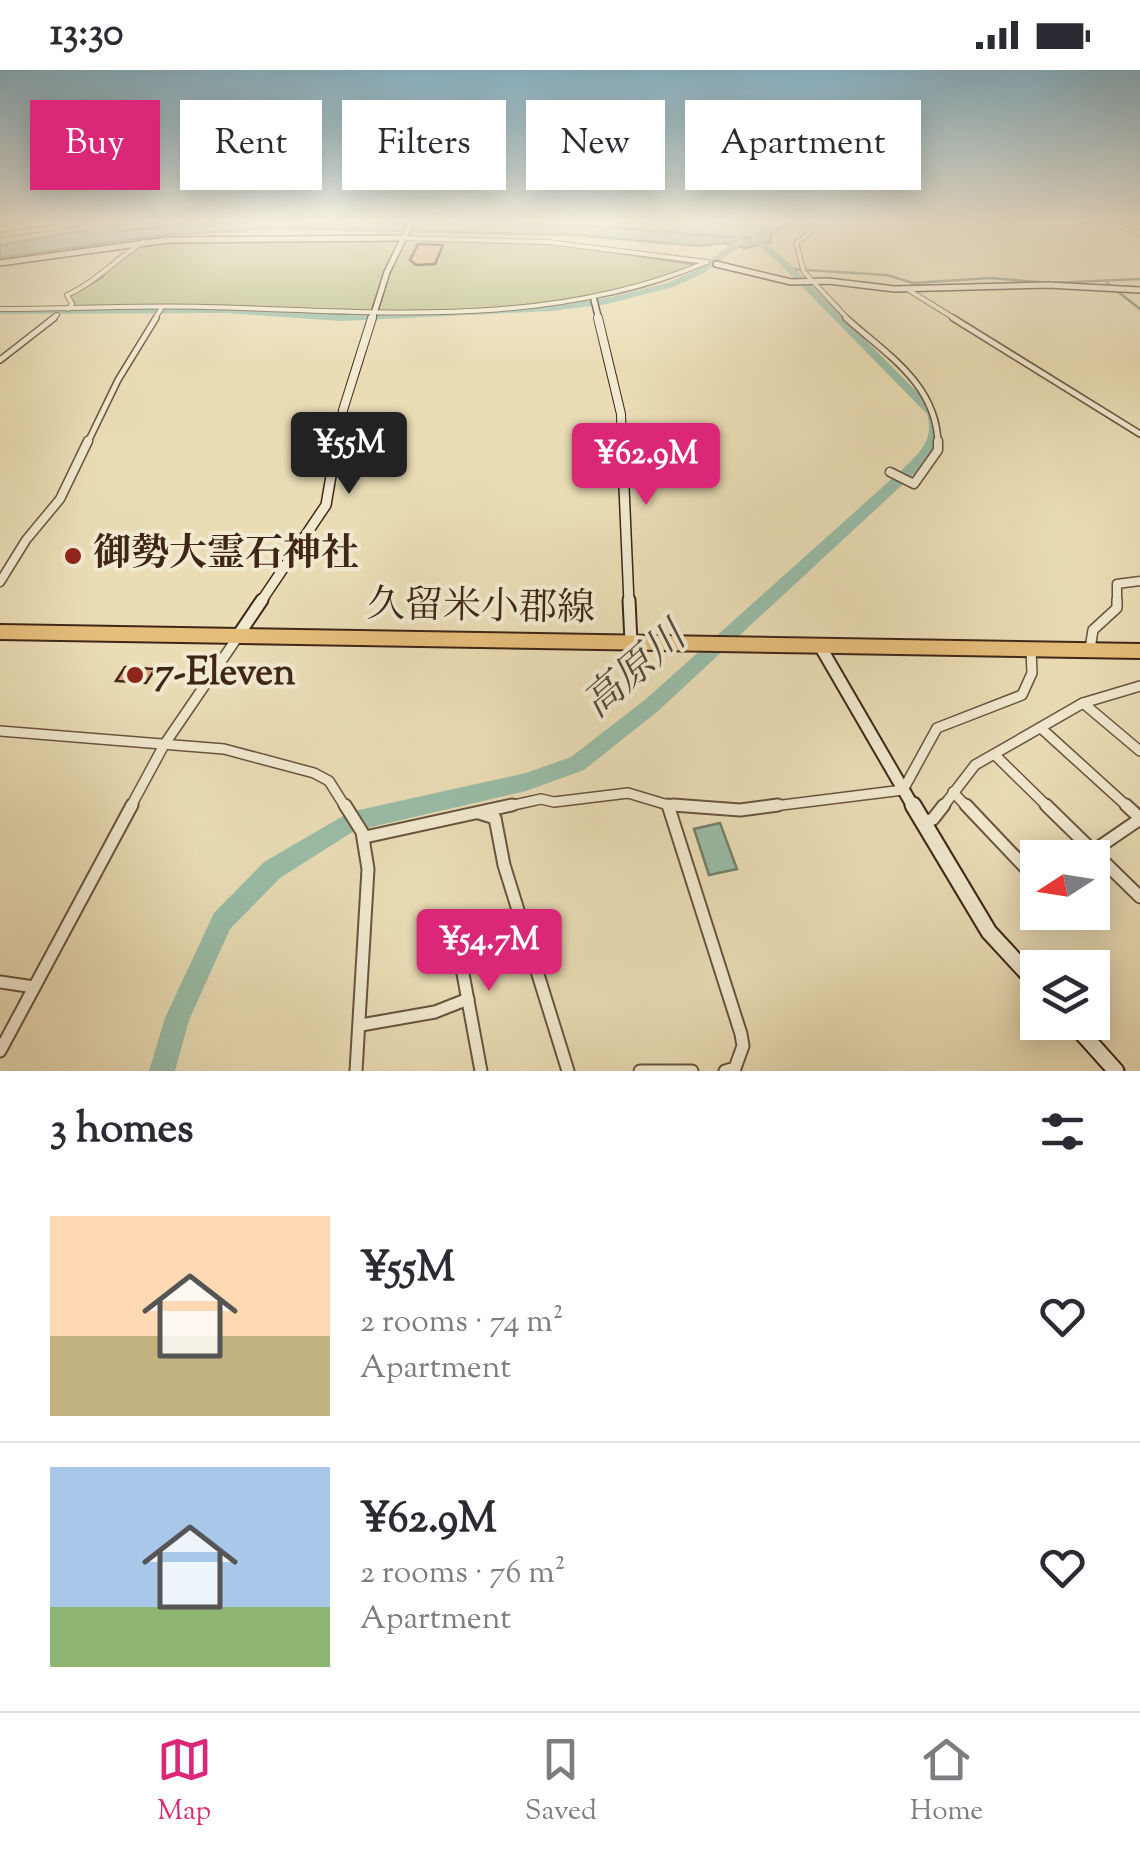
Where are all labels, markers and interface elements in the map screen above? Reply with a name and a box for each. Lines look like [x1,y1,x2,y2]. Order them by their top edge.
text: 13:30 [50,8,123,62]
chip: Buy [30,100,160,190]
chip: Rent [180,100,322,190]
chip: Filters [342,100,506,190]
chip: New [526,100,665,190]
chip: Apartment [685,100,921,190]
pin: ¥55M [290,412,408,497]
text: ¥55M [313,421,385,467]
pin: ¥62.9M [565,423,727,508]
text: ¥62.9M [594,432,698,478]
place label: 御勢大霊石神社 [93,529,359,583]
marker: 御勢大霊石神社 [62,545,84,567]
street label: 久留米小郡線 [367,580,595,638]
water label: 高原川 [572,609,703,733]
place label: 7-Eleven [155,648,296,702]
marker: 7-Eleven [124,664,146,686]
north arrow [1020,840,1110,930]
map controls [1020,840,1110,1040]
pin: ¥54.7M [408,909,570,994]
text: ¥54.7M [439,918,539,964]
button: layers [1020,950,1110,1040]
text: 3 homes [50,1101,194,1161]
icon: filters [1035,1104,1090,1159]
text: ¥55M [360,1240,455,1300]
icon: home [130,1256,250,1376]
icon: heart [1035,1289,1090,1344]
text: 2 rooms · 74 m² [360,1300,564,1346]
text: Apartment [360,1346,511,1392]
text: ¥62.9M [360,1491,497,1551]
icon: home [130,1507,250,1627]
icon: heart [1035,1540,1090,1595]
text: 2 rooms · 76 m² [360,1551,566,1597]
text: Apartment [360,1597,511,1643]
tab: Map [157,1732,212,1832]
tab: Saved [525,1732,597,1832]
tab: Home [910,1732,983,1832]

